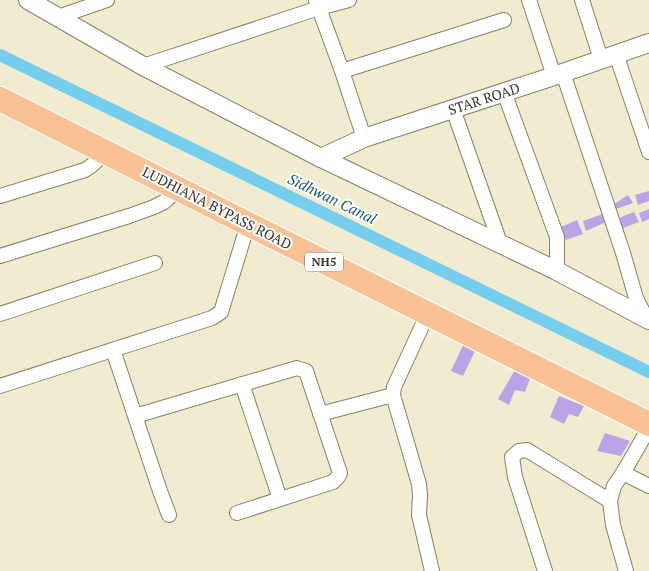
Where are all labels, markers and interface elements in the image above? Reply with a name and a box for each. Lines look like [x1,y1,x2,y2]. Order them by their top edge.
street label: STAR ROAD [445,78,522,119]
street label: LUDHIANA BYPASS ROAD [139,162,295,254]
water label: Sidhwan Canal [285,168,381,229]
road number: NH5 [305,252,343,272]

